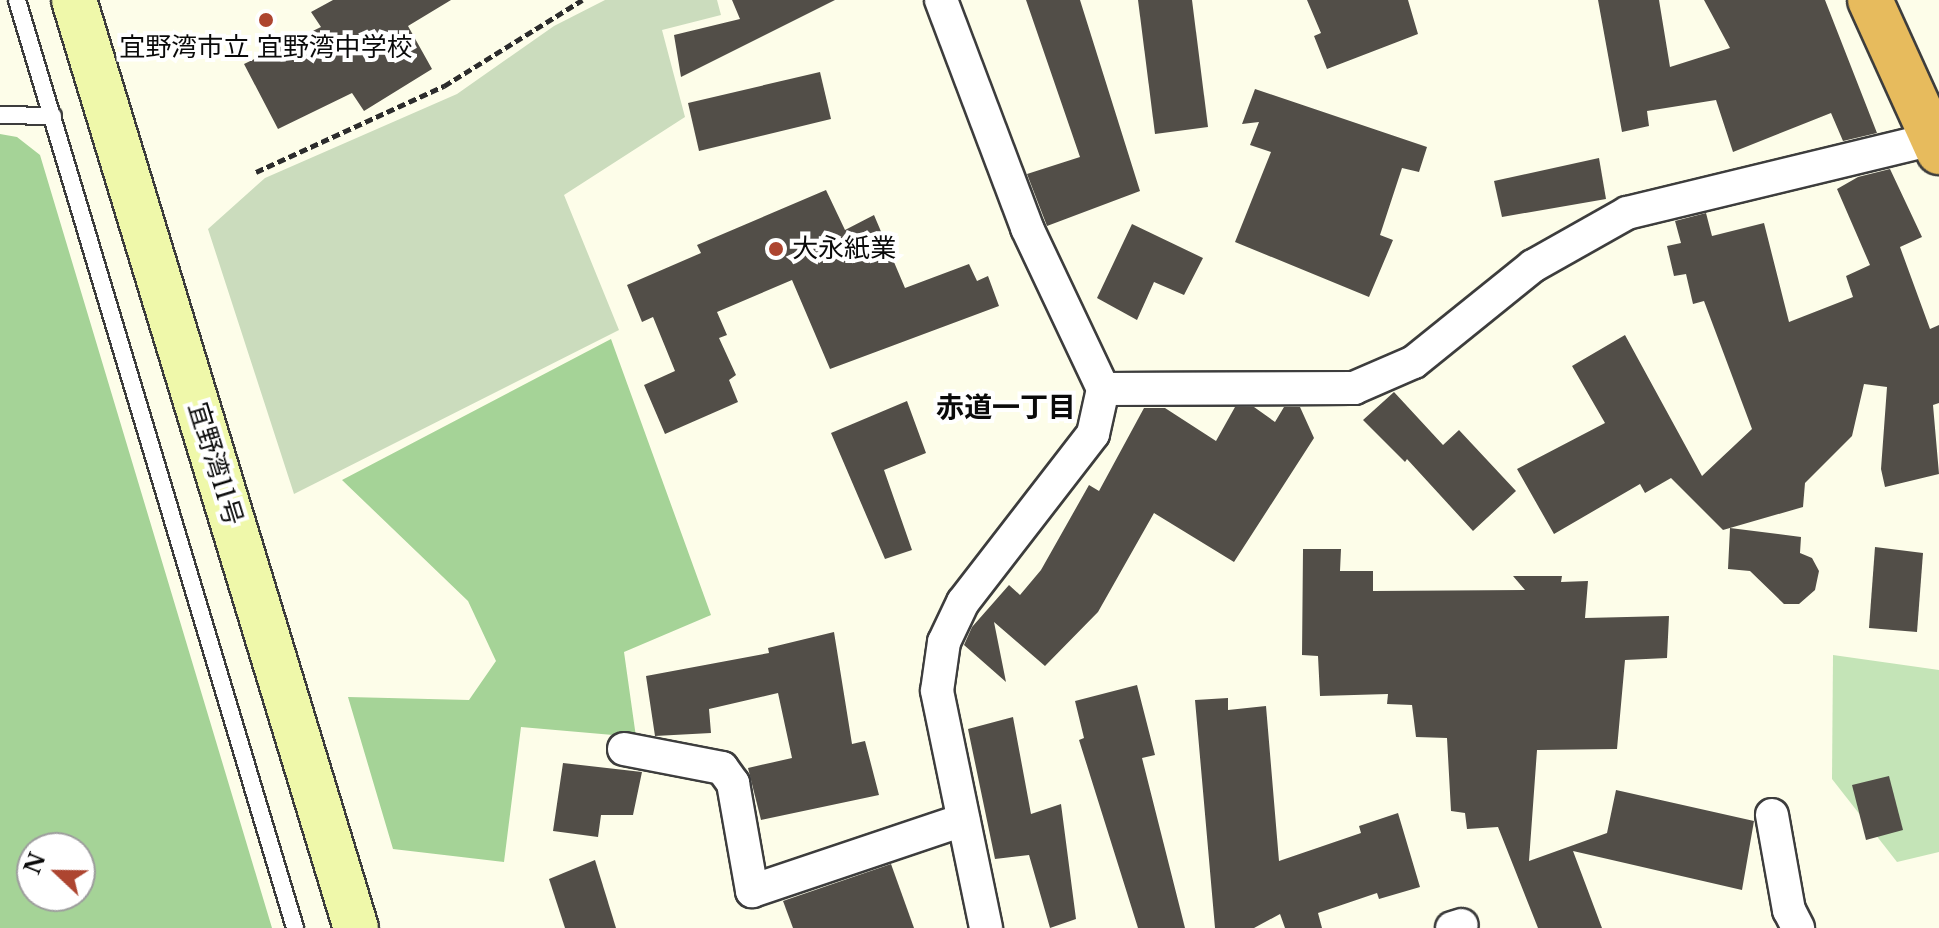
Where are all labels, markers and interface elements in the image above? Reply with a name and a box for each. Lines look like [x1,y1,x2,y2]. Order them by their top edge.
marker: 宜野湾市立 宜野湾中学校 [257,11,275,29]
place label: 宜野湾市立 宜野湾中学校 [119,32,413,64]
place label: 大永紙業 [792,233,896,265]
marker: 大永紙業 [767,240,785,258]
district label: 赤道一丁目 [936,391,1076,425]
street label: 宜野湾11号 [181,399,249,529]
north arrow [16,832,96,912]
text: N [19,849,52,878]

